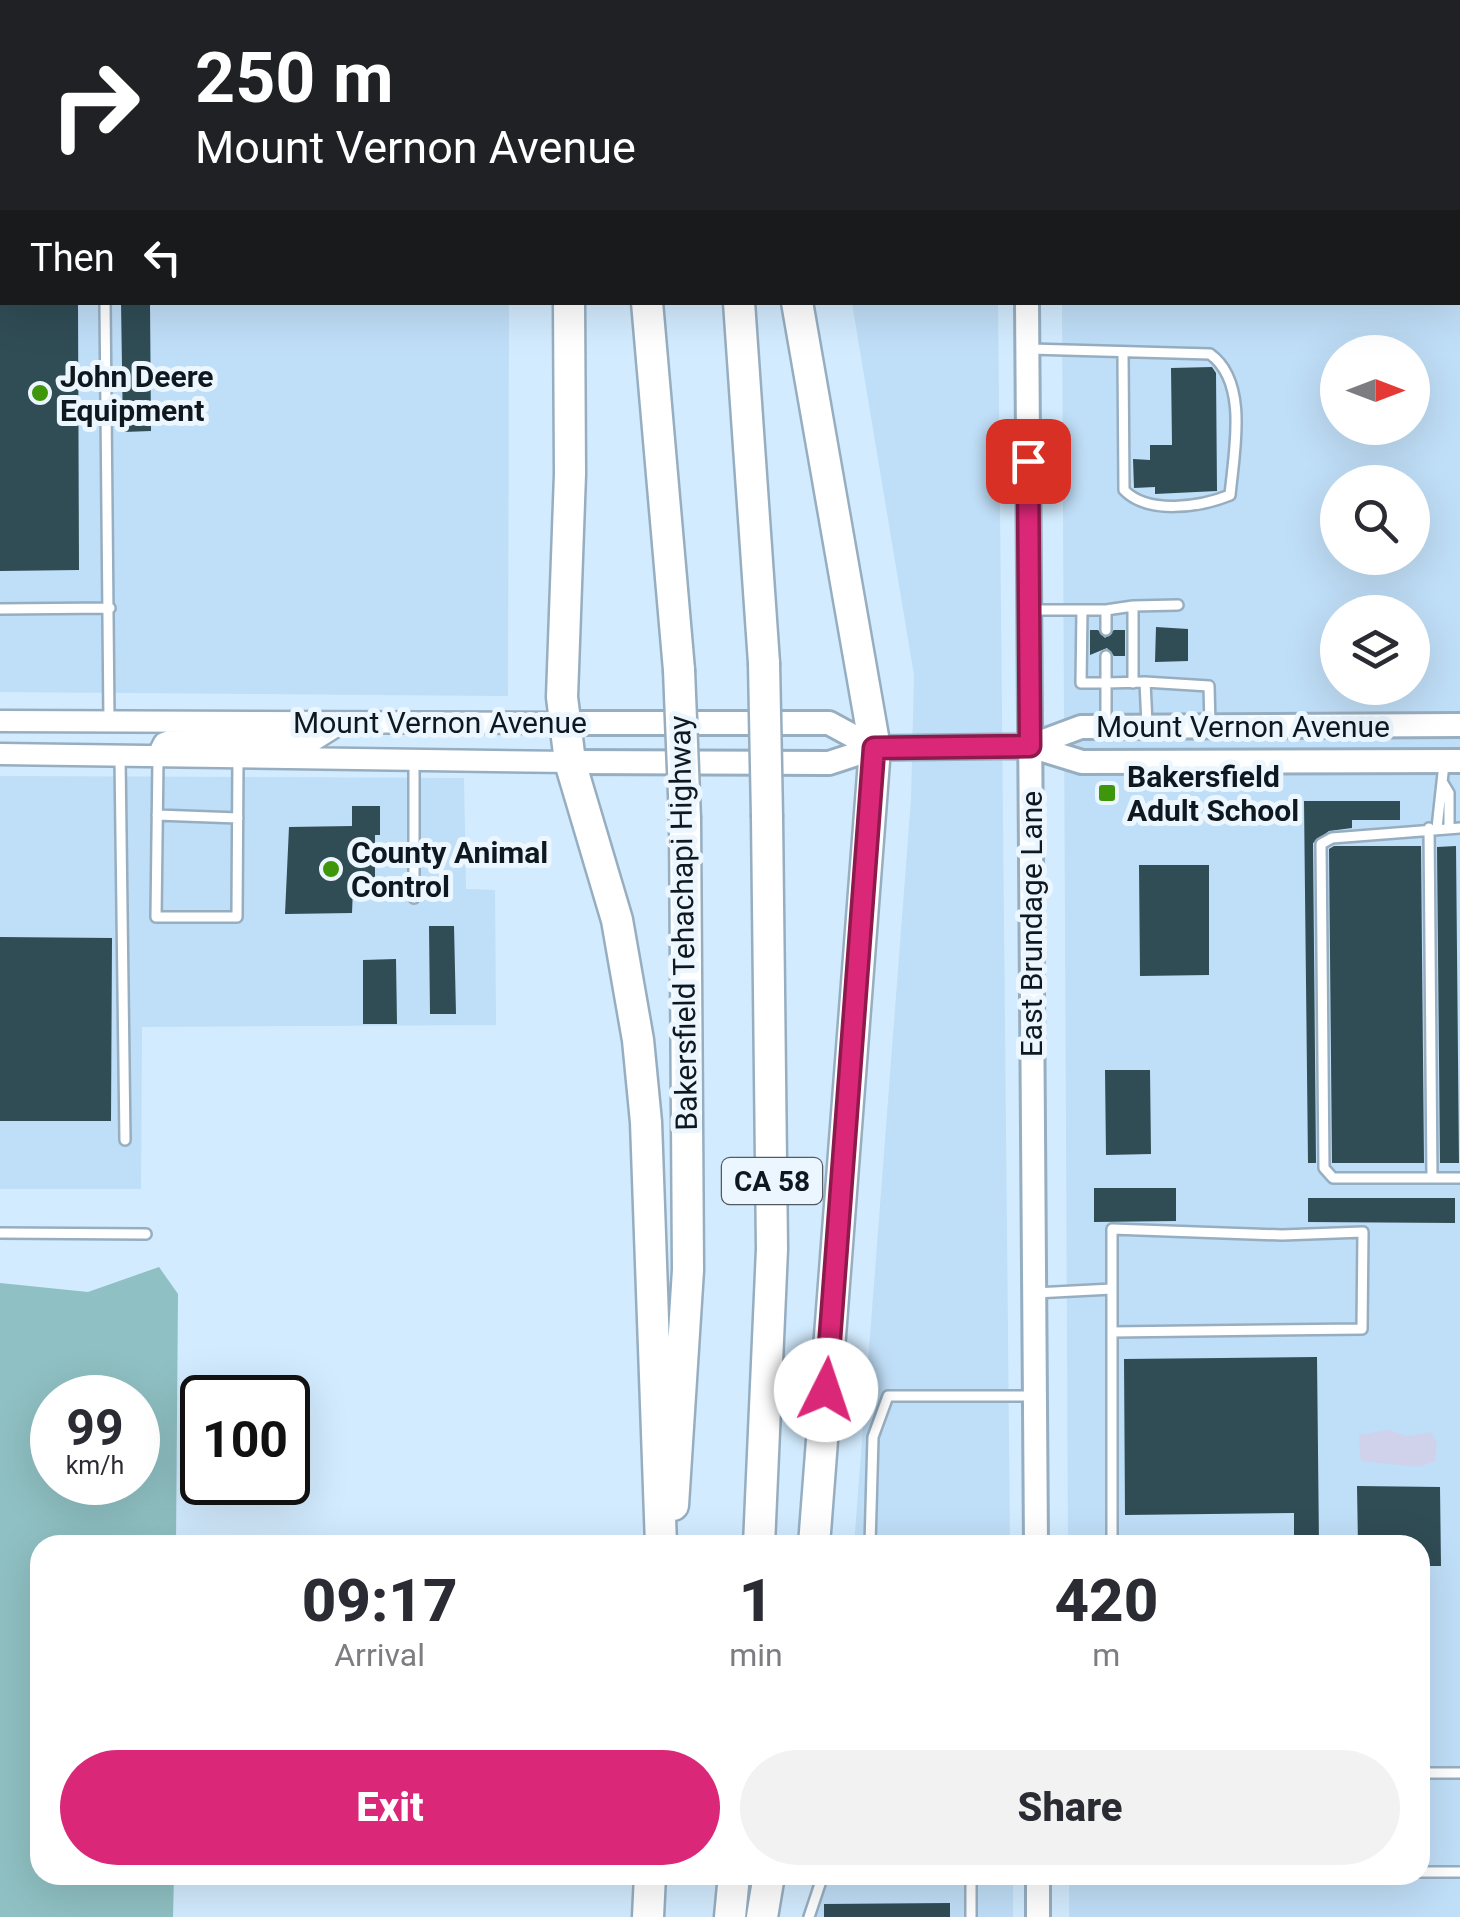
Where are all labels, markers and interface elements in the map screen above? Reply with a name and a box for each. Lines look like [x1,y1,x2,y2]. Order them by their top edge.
text: 250 m [195,37,394,119]
icon: right [30,40,160,170]
text: Mount Vernon Avenue [195,121,636,174]
icon: left [135,230,190,285]
text: Then [30,236,115,280]
north arrow [1320,335,1430,445]
map controls [1320,335,1430,705]
place label: John Deere Equipment [60,359,214,428]
marker: John Deere Equipment [29,382,51,404]
pin [986,419,1071,504]
icon: arrive [1001,434,1056,489]
button: search [1320,465,1430,575]
button: layers [1320,595,1430,705]
street label: Mount Vernon Avenue [293,705,587,740]
street label: Mount Vernon Avenue [1096,709,1390,744]
street label: Bakersfield Tehachapi Highway [662,715,704,1131]
place label: Bakersfield Adult School [1127,759,1299,828]
marker: Bakersfield Adult School [1096,782,1118,804]
street label: East Brundage Lane [1014,791,1049,1057]
place label: County Animal Control [351,835,548,904]
marker: County Animal Control [320,858,342,880]
road number: CA 58 [722,1158,822,1204]
position arrow [774,1338,878,1442]
speed limit sign: 100 [180,1375,310,1505]
text: 99 [66,1399,124,1457]
text: km/h [66,1451,124,1480]
text: 09:17 [302,1565,458,1636]
text: 1 [739,1565,773,1636]
text: 420 [1054,1565,1158,1636]
text: Arrival [334,1636,425,1674]
text: min [729,1636,783,1674]
text: m [1092,1636,1120,1674]
button: Exit [60,1750,720,1865]
button: Share [740,1750,1400,1865]

